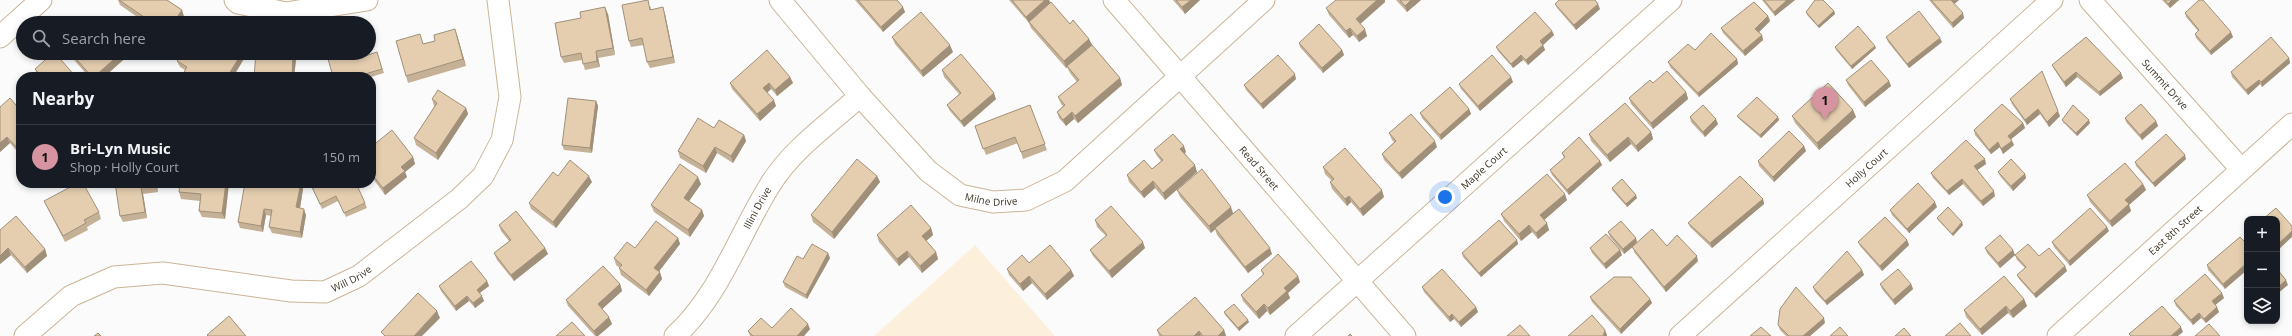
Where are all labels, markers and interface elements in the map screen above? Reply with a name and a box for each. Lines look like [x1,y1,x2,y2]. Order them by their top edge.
search box [16,16,376,60]
icon: search [30,27,52,49]
text: Search here [62,28,146,48]
street label: Summit Drive [2139,56,2192,113]
text: Nearby [32,87,94,110]
pin: 1 [1812,87,1838,120]
text: Bri-Lyn Music [70,138,171,158]
street label: Read Street [1236,143,1283,193]
street label: Maple Court [1458,143,1510,192]
street label: Holly Court [1842,145,1891,190]
text: 1 [41,148,49,166]
text: 150 m [322,148,360,166]
text: Shop · Holly Court [70,158,179,176]
street label: Illini Drive [740,184,775,231]
your location [1435,187,1455,207]
street label: Milne Drive [964,189,1018,209]
street label: East 8th Street [2145,202,2205,258]
map controls [2244,216,2280,324]
button: + [2244,216,2280,252]
button: − [2244,252,2280,288]
street label: Will Drive [329,262,375,295]
button: layers [2244,288,2280,324]

